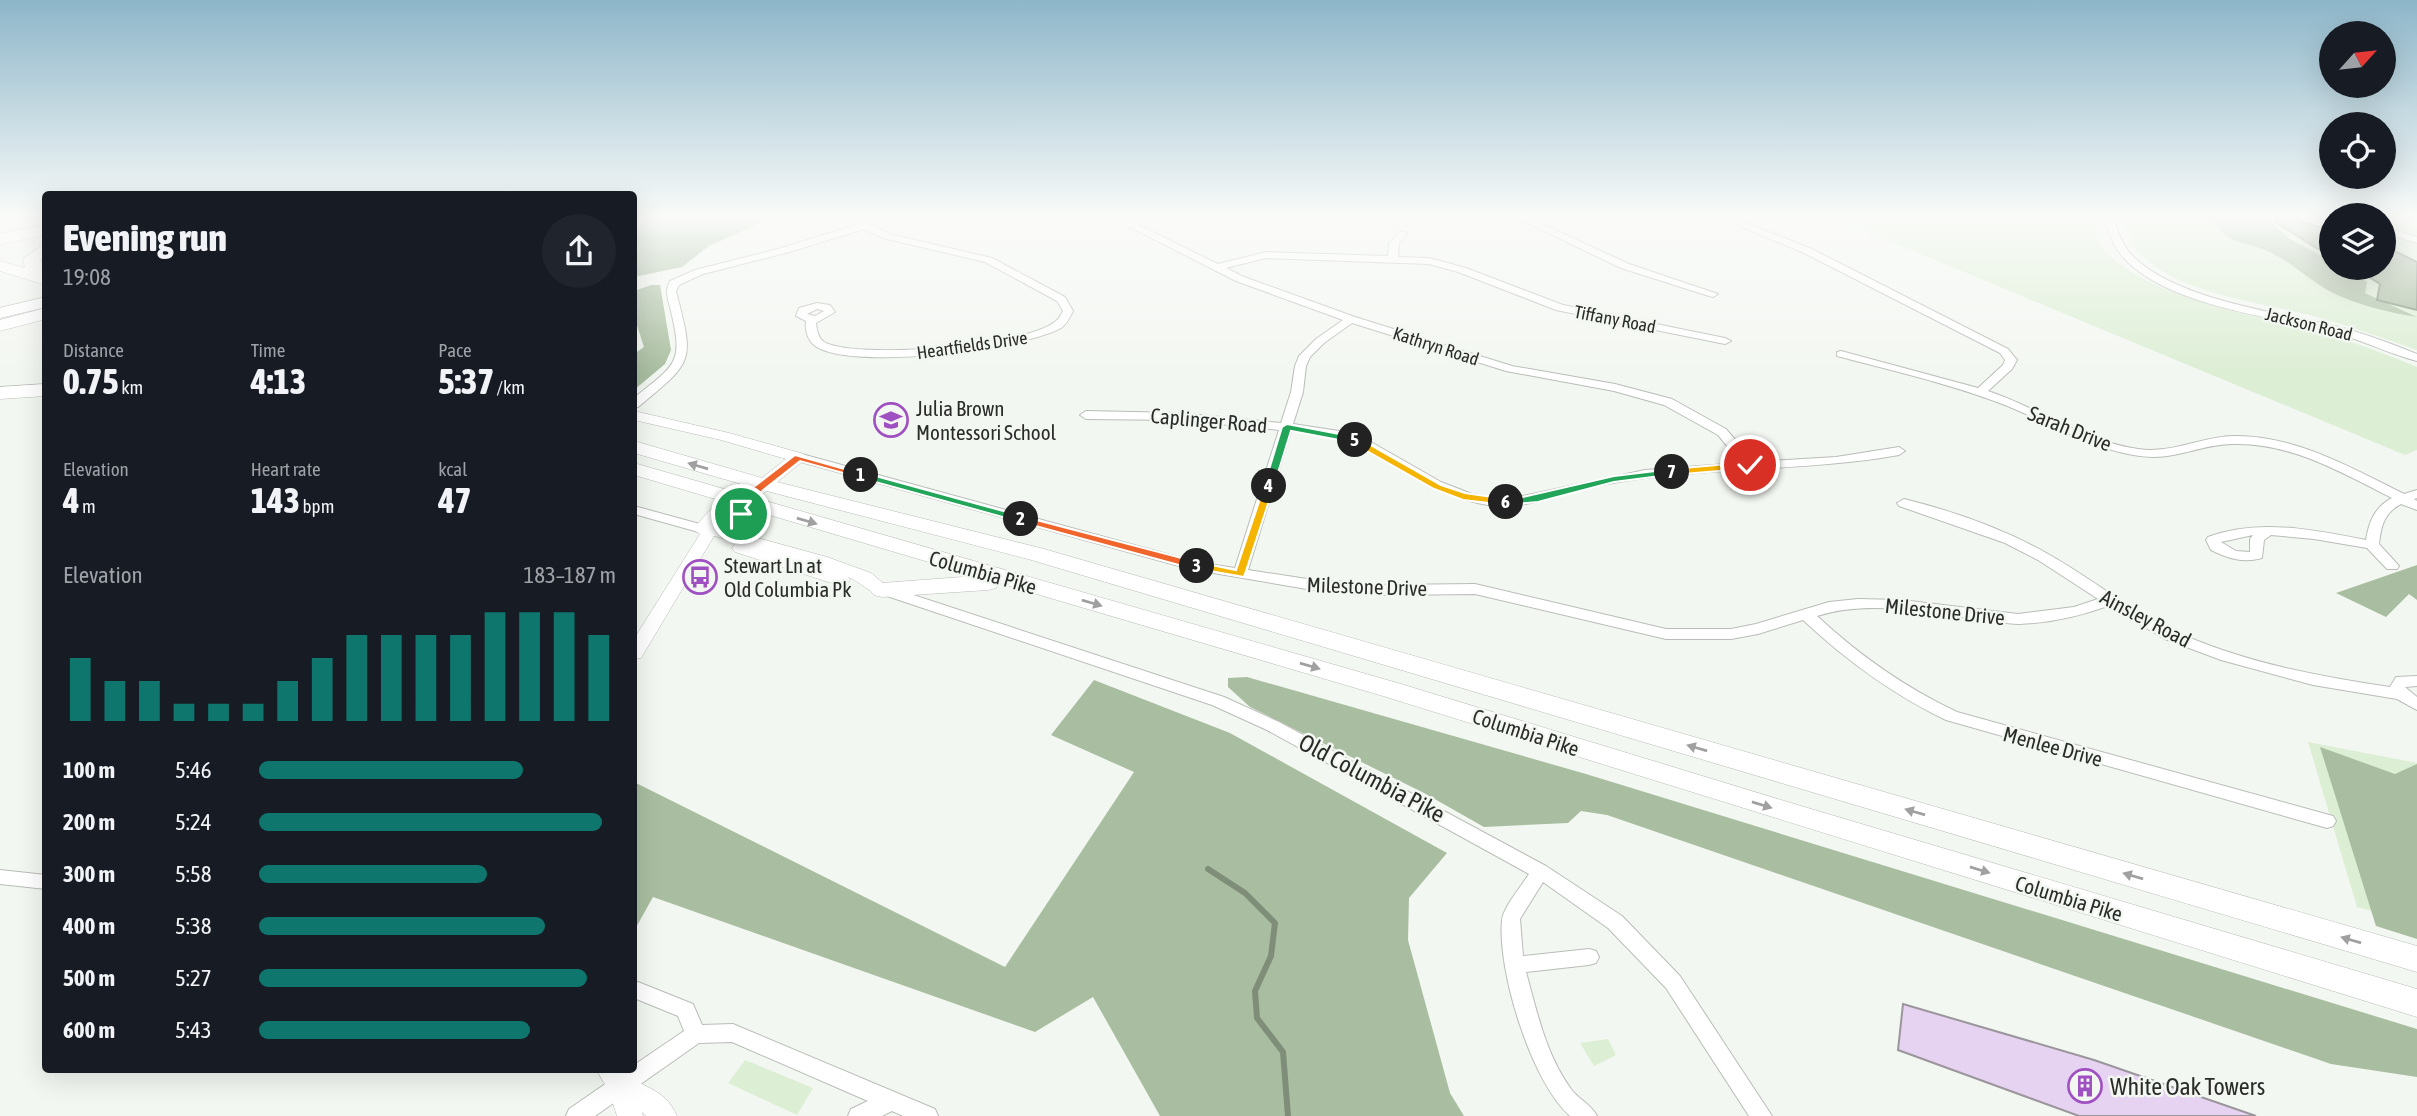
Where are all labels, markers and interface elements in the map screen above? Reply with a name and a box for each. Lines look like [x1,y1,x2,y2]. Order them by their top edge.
north arrow [2319,21,2396,98]
map controls [2319,21,2396,280]
button: locate [2319,112,2396,189]
button: layers [2319,203,2396,280]
button: share [542,214,616,288]
text: Evening run [63,216,227,259]
text: 19:08 [63,264,111,290]
street label: Tiffany Road [1572,301,1658,337]
street label: Jackson Road [2263,303,2355,345]
street label: Kathryn Road [1390,322,1482,370]
street label: Heartfields Drive [915,327,1029,363]
text: Distance [63,339,124,361]
text: Time [251,339,285,361]
text: Pace [438,339,472,361]
text: 0.75 [63,361,119,401]
text: 4:13 [251,361,306,401]
text: 5:37 [438,361,494,401]
text: km [119,376,143,398]
text: /km [494,376,525,398]
place label: Julia Brown Montessori School [916,396,1057,444]
street label: Sarah Drive [2025,400,2115,456]
school or university icon: Julia Brown Montessori School [872,401,910,439]
street label: Caplinger Road [1150,403,1268,437]
pin: 5 [1338,422,1372,458]
text: 5 [1350,428,1359,450]
pin [1720,435,1780,495]
icon: check [1731,446,1769,484]
pin: 7 [1654,454,1690,490]
text: Elevation [63,458,129,480]
text: Heart rate [251,458,321,480]
text: kcal [438,458,467,480]
pin: 1 [844,458,878,492]
one-way arrow [687,460,708,470]
text: 7 [1667,460,1676,482]
text: 1 [856,463,865,485]
pin: 4 [1252,468,1286,504]
text: 4 [1264,474,1273,496]
text: 4 [63,480,79,520]
text: 143 [251,480,300,520]
text: 47 [438,480,471,520]
pin [711,484,771,544]
pin: 6 [1488,484,1524,520]
text: 6 [1501,490,1510,512]
text: m [79,495,96,517]
text: bpm [300,495,334,517]
icon: arrive [722,495,760,533]
pin: 2 [1004,502,1038,536]
text: 2 [1016,507,1025,529]
one-way arrow [797,517,818,527]
street label: Columbia Pike [927,545,1039,599]
pin: 3 [1180,548,1214,584]
place label: Stewart Ln at Old Columbia Pk [724,553,852,601]
text: 3 [1192,554,1201,576]
bus stop icon: Stewart Ln at Old Columbia Pk [681,558,719,596]
text: Elevation [63,562,143,588]
text: 183–187 m [523,562,616,588]
street label: Milestone Drive [1306,572,1428,600]
street label: Ainsley Road [2097,584,2195,652]
street label: Milestone Drive [1884,593,2006,629]
one-way arrow [1082,598,1103,608]
one-way arrow [1300,661,1322,672]
street label: Columbia Pike [1470,703,1582,761]
street label: Menlee Drive [2001,721,2105,771]
street label: Old Columbia Pike [1294,728,1450,828]
one-way arrow [1686,742,1707,752]
text: 100 m [63,757,115,783]
text: 5:46 [175,757,212,783]
one-way arrow [1752,800,1773,811]
one-way arrow [1904,806,1925,816]
text: 200 m [63,809,115,835]
text: 5:24 [175,809,212,835]
text: 300 m [63,861,115,887]
text: 5:58 [175,861,212,887]
one-way arrow [1970,866,1991,876]
street label: Columbia Pike [2013,870,2125,926]
one-way arrow [2122,870,2143,880]
text: 400 m [63,913,115,939]
text: 5:38 [175,913,212,939]
one-way arrow [2340,934,2362,945]
text: 500 m [63,965,115,991]
text: 5:27 [175,965,212,991]
text: 600 m [63,1017,115,1043]
text: 5:43 [175,1017,212,1043]
building icon: White Oak Towers [2066,1067,2104,1105]
place label: White Oak Towers [2110,1073,2265,1100]

